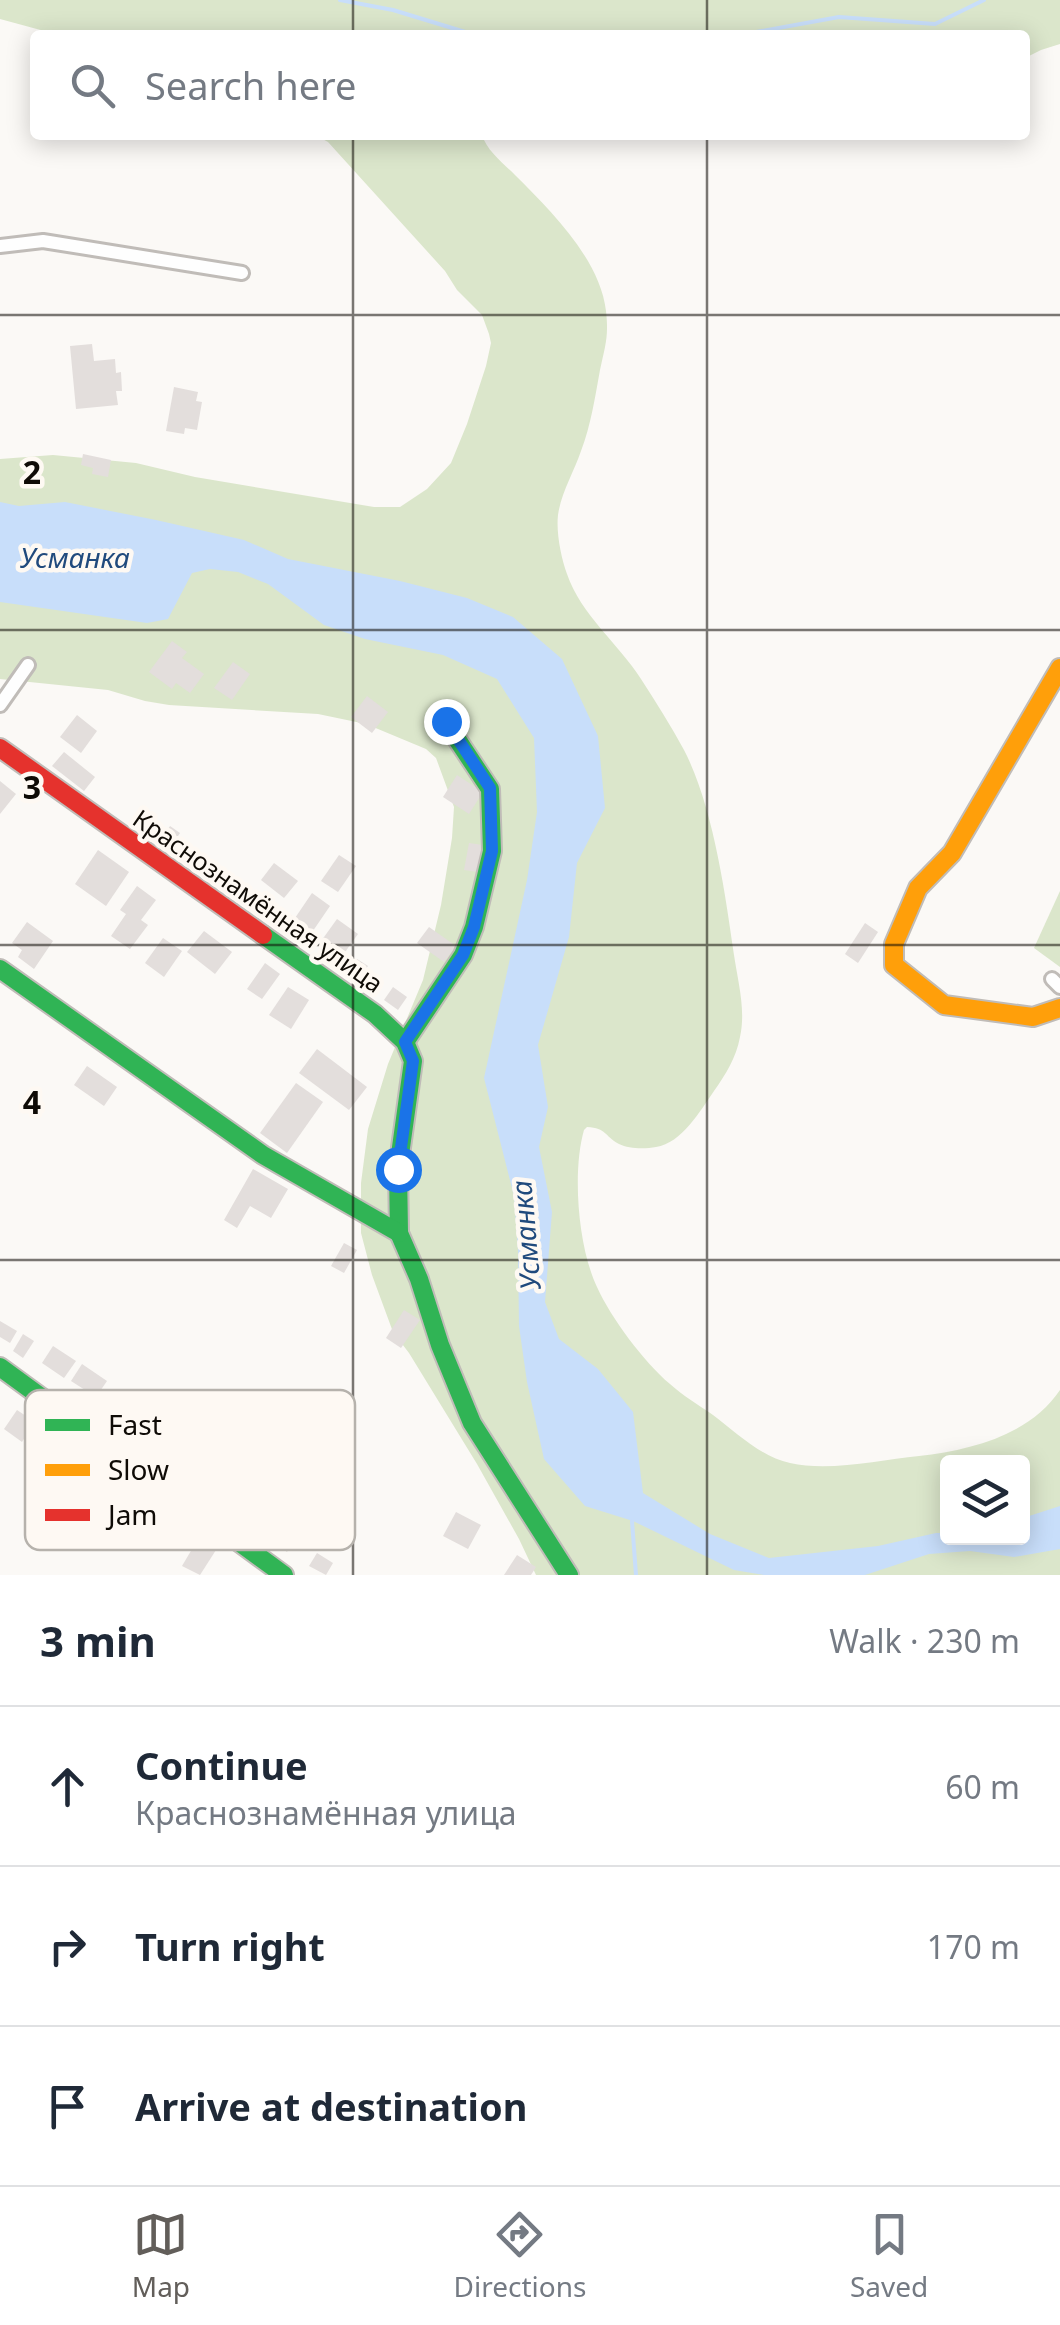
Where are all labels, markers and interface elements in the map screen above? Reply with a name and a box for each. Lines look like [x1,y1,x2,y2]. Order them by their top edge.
search box [30,30,1030,140]
icon: search [65,58,120,113]
text: Search here [145,59,356,111]
text: 2 [23,450,41,493]
water label: Усманка [20,538,130,576]
route end [424,699,470,745]
text: 3 [23,765,41,808]
street label: Краснознамённая улица [127,801,390,1000]
text: 4 [23,1080,41,1123]
route start [376,1147,422,1193]
water label: Усманка [501,1179,549,1292]
legend [25,1390,355,1550]
text: Fast [108,1405,162,1443]
text: Slow [108,1450,169,1488]
map controls [940,1455,1030,1545]
button: layers [940,1455,1030,1545]
text: Jam [105,1495,158,1533]
text: 3 min [40,1612,156,1669]
text: Walk · 230 m [829,1619,1020,1662]
text: Continue [135,1739,308,1791]
icon: ahead [40,1759,95,1814]
text: 60 m [945,1765,1020,1808]
text: Краснознамённая улица [135,1791,517,1834]
icon: right [40,1919,95,1974]
text: Turn right [135,1920,325,1972]
text: 170 m [927,1925,1020,1968]
icon: arrive [40,2079,95,2134]
text: Arrive at destination [135,2080,527,2132]
tab: Map [132,2207,190,2305]
tab: Directions [454,2207,586,2305]
tab: Saved [850,2207,928,2305]

